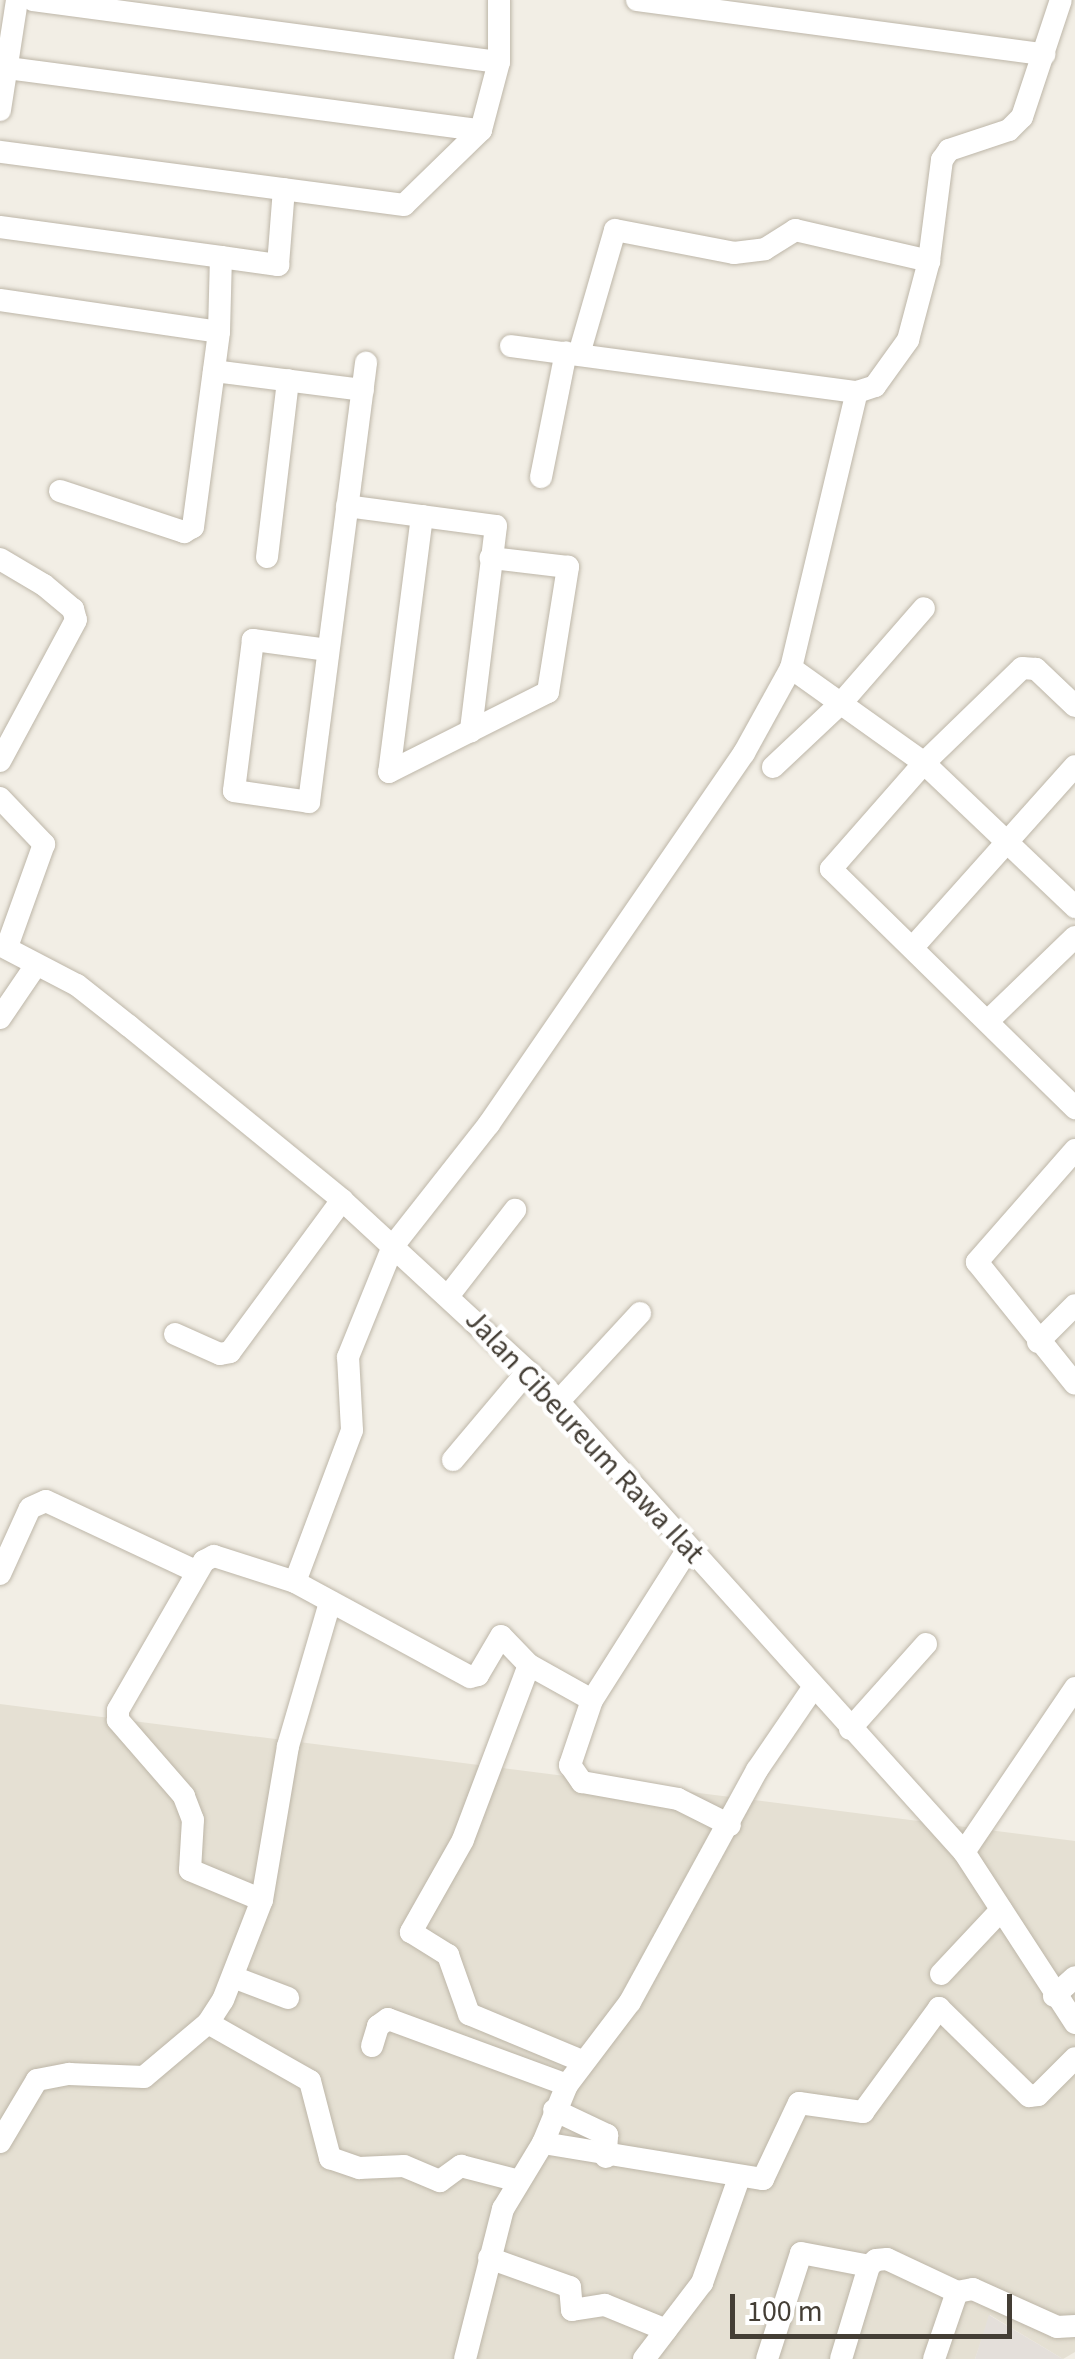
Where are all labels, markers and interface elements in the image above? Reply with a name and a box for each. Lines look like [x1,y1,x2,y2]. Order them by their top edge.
street label: Jalan Cibeureum Rawa Ilat [457,1303,711,1571]
scale bar [735,2274,1018,2336]
text: 100 m [747,2290,823,2333]

